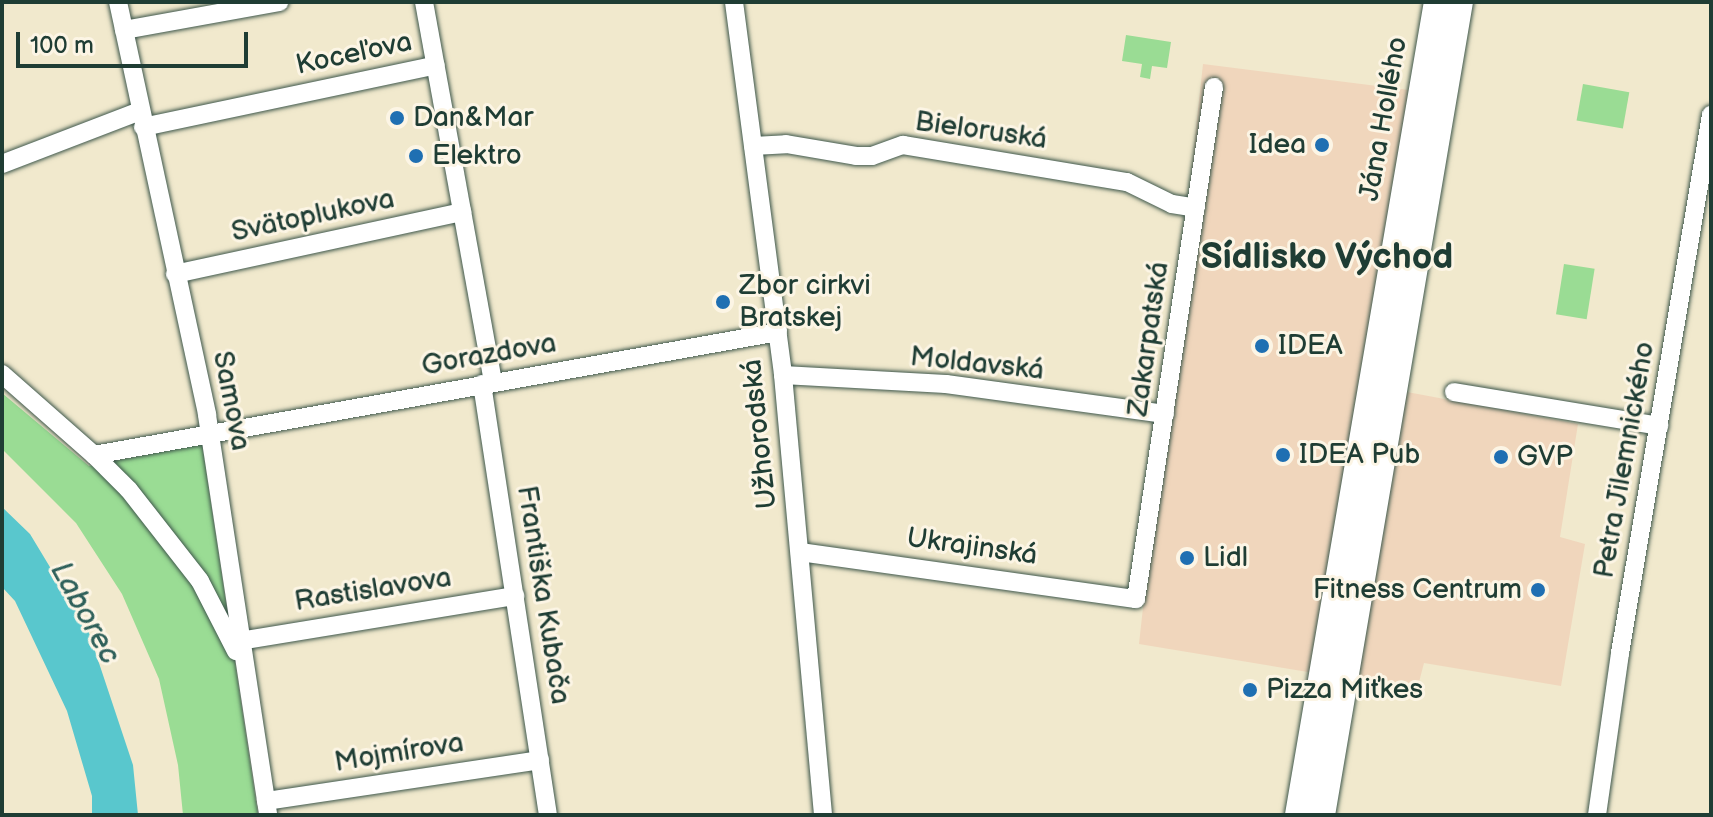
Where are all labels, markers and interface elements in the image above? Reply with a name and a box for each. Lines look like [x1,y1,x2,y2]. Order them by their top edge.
scale bar [20,16,252,66]
street label: Koceľova [293,25,415,83]
text: 100 m [30,31,94,60]
street label: Jána Hollého [1353,34,1415,204]
place label: Dan&Mar [413,101,533,135]
street label: Bieloruská [913,105,1049,157]
marker: Dan&Mar [388,109,406,127]
place label: Idea [1249,128,1306,162]
marker: Idea [1313,136,1331,154]
place label: Elektro [432,139,522,173]
marker: Elektro [407,147,425,165]
street label: Svätoplukova [229,182,397,250]
district label: Sídlisko Východ [1200,236,1454,280]
street label: Zakarpatská [1122,260,1176,418]
place label: Zbor cirkvi Bratskej [739,269,871,335]
marker: Zbor cirkvi Bratskej [714,293,732,311]
street label: Gorazdova [419,327,559,383]
place label: IDEA [1278,329,1343,363]
marker: IDEA [1253,337,1271,355]
street label: Petra Jilemnického [1588,338,1662,582]
street label: Moldavská [908,340,1046,388]
street label: Samova [205,348,257,454]
street label: Užhorodská [735,357,785,511]
place label: IDEA Pub [1299,438,1420,472]
place label: GVP [1517,440,1573,474]
marker: IDEA Pub [1274,446,1292,464]
marker: GVP [1492,448,1510,466]
street label: Františka Kubača [509,483,577,707]
street label: Ukrajinská [905,521,1039,573]
place label: Lidl [1203,541,1248,575]
marker: Lidl [1178,549,1196,567]
water label: Laborec [42,556,128,670]
street label: Rastislavova [292,561,454,619]
place label: Fitness Centrum [1313,573,1522,607]
marker: Fitness Centrum [1529,581,1547,599]
place label: Pizza Miťkes [1266,673,1423,707]
marker: Pizza Miťkes [1241,681,1259,699]
street label: Mojmírova [332,726,466,780]

